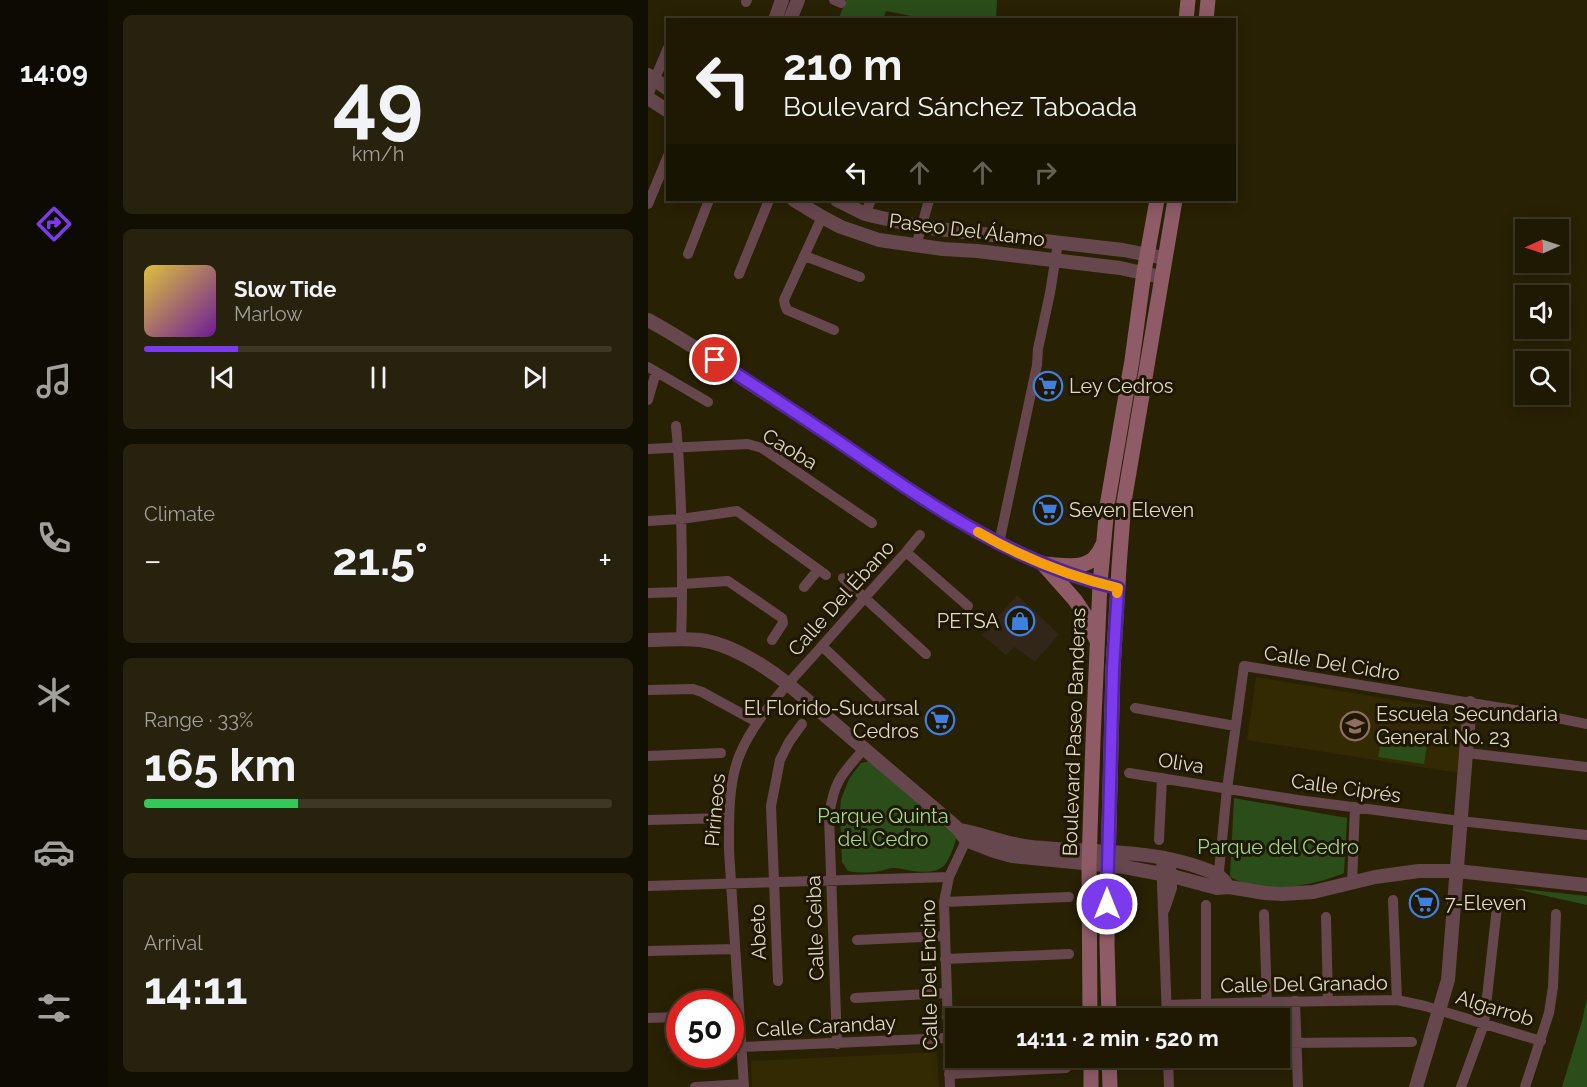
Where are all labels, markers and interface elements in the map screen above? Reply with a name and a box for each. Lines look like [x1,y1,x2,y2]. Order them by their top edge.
text: 210 m [783,41,902,90]
icon: left [684,42,762,120]
text: 14:09 [20,57,88,88]
text: 49 [333,57,423,148]
text: Boulevard Sánchez Taboada [783,91,1137,122]
text: km/h [352,142,404,166]
icon: left [840,156,873,189]
icon: ahead [903,156,936,189]
icon: ahead [966,156,999,189]
icon: right [1029,156,1062,189]
icon: directions [33,203,75,245]
street label: Paseo Del Álamo [888,209,1047,251]
north arrow [1515,219,1569,273]
map controls [1515,219,1569,405]
text: Slow Tide [234,276,336,302]
button: sound [1515,285,1569,339]
text: Marlow [234,302,303,326]
pin [689,334,740,385]
icon: arrive [698,343,731,376]
button: search [1515,351,1569,405]
icon: music [33,360,75,402]
icon: previous [206,361,239,394]
icon: pause [362,361,395,394]
icon: next [518,361,551,394]
supermarket icon: Ley Cedros [1032,370,1064,402]
place label: Ley Cedros [1069,374,1173,398]
street label: Caoba [758,423,822,475]
supermarket icon: Seven Eleven [1032,494,1064,526]
place label: Seven Eleven [1069,498,1194,522]
text: Climate [144,502,215,526]
icon: phone [33,517,75,559]
text: 21.5° [332,533,428,586]
street label: Calle Del Ébano [783,535,899,661]
text: − [144,541,162,580]
text: + [598,541,612,580]
shop icon: PETSA [1004,605,1036,637]
street label: Boulevard Paseo Banderas [1058,607,1090,857]
place label: PETSA [937,609,999,633]
street label: Calle Del Cidro [1262,640,1402,686]
icon: climate [33,674,75,716]
place label: El Florido-Sucursal Cedros [744,696,920,743]
place label: Escuela Secundaria General No. 23 [1376,702,1558,749]
supermarket icon: El Florido-Sucursal Cedros [924,704,956,736]
text: Range · 33% [144,708,253,732]
school or university icon: Escuela Secundaria General No. 23 [1339,710,1371,742]
text: 165 km [144,739,296,792]
street label: Oliva [1156,748,1206,778]
street label: Calle Ciprés [1289,768,1403,808]
street label: Pirineos [700,773,730,847]
park label: Parque Quinta del Cedro [817,804,949,851]
icon: car [33,831,75,873]
park label: Parque del Cedro [1197,835,1359,859]
position arrow [1075,872,1139,936]
street label: Calle Ceiba [801,875,829,981]
supermarket icon: 7-Eleven [1408,887,1440,919]
place label: 7-Eleven [1445,891,1526,915]
street label: Calle Del Encino [916,899,942,1051]
street label: Abeto [745,904,771,960]
text: Arrival [144,931,203,955]
text: 14:11 [144,962,248,1015]
street label: Calle Del Granado [1220,971,1388,997]
street label: Algarrob [1453,985,1537,1031]
icon: filters [33,987,75,1029]
speed limit sign: 50 [666,990,744,1068]
street label: Calle Caranday [755,1010,897,1042]
text: 14:11 · 2 min · 520 m [1016,1025,1219,1051]

